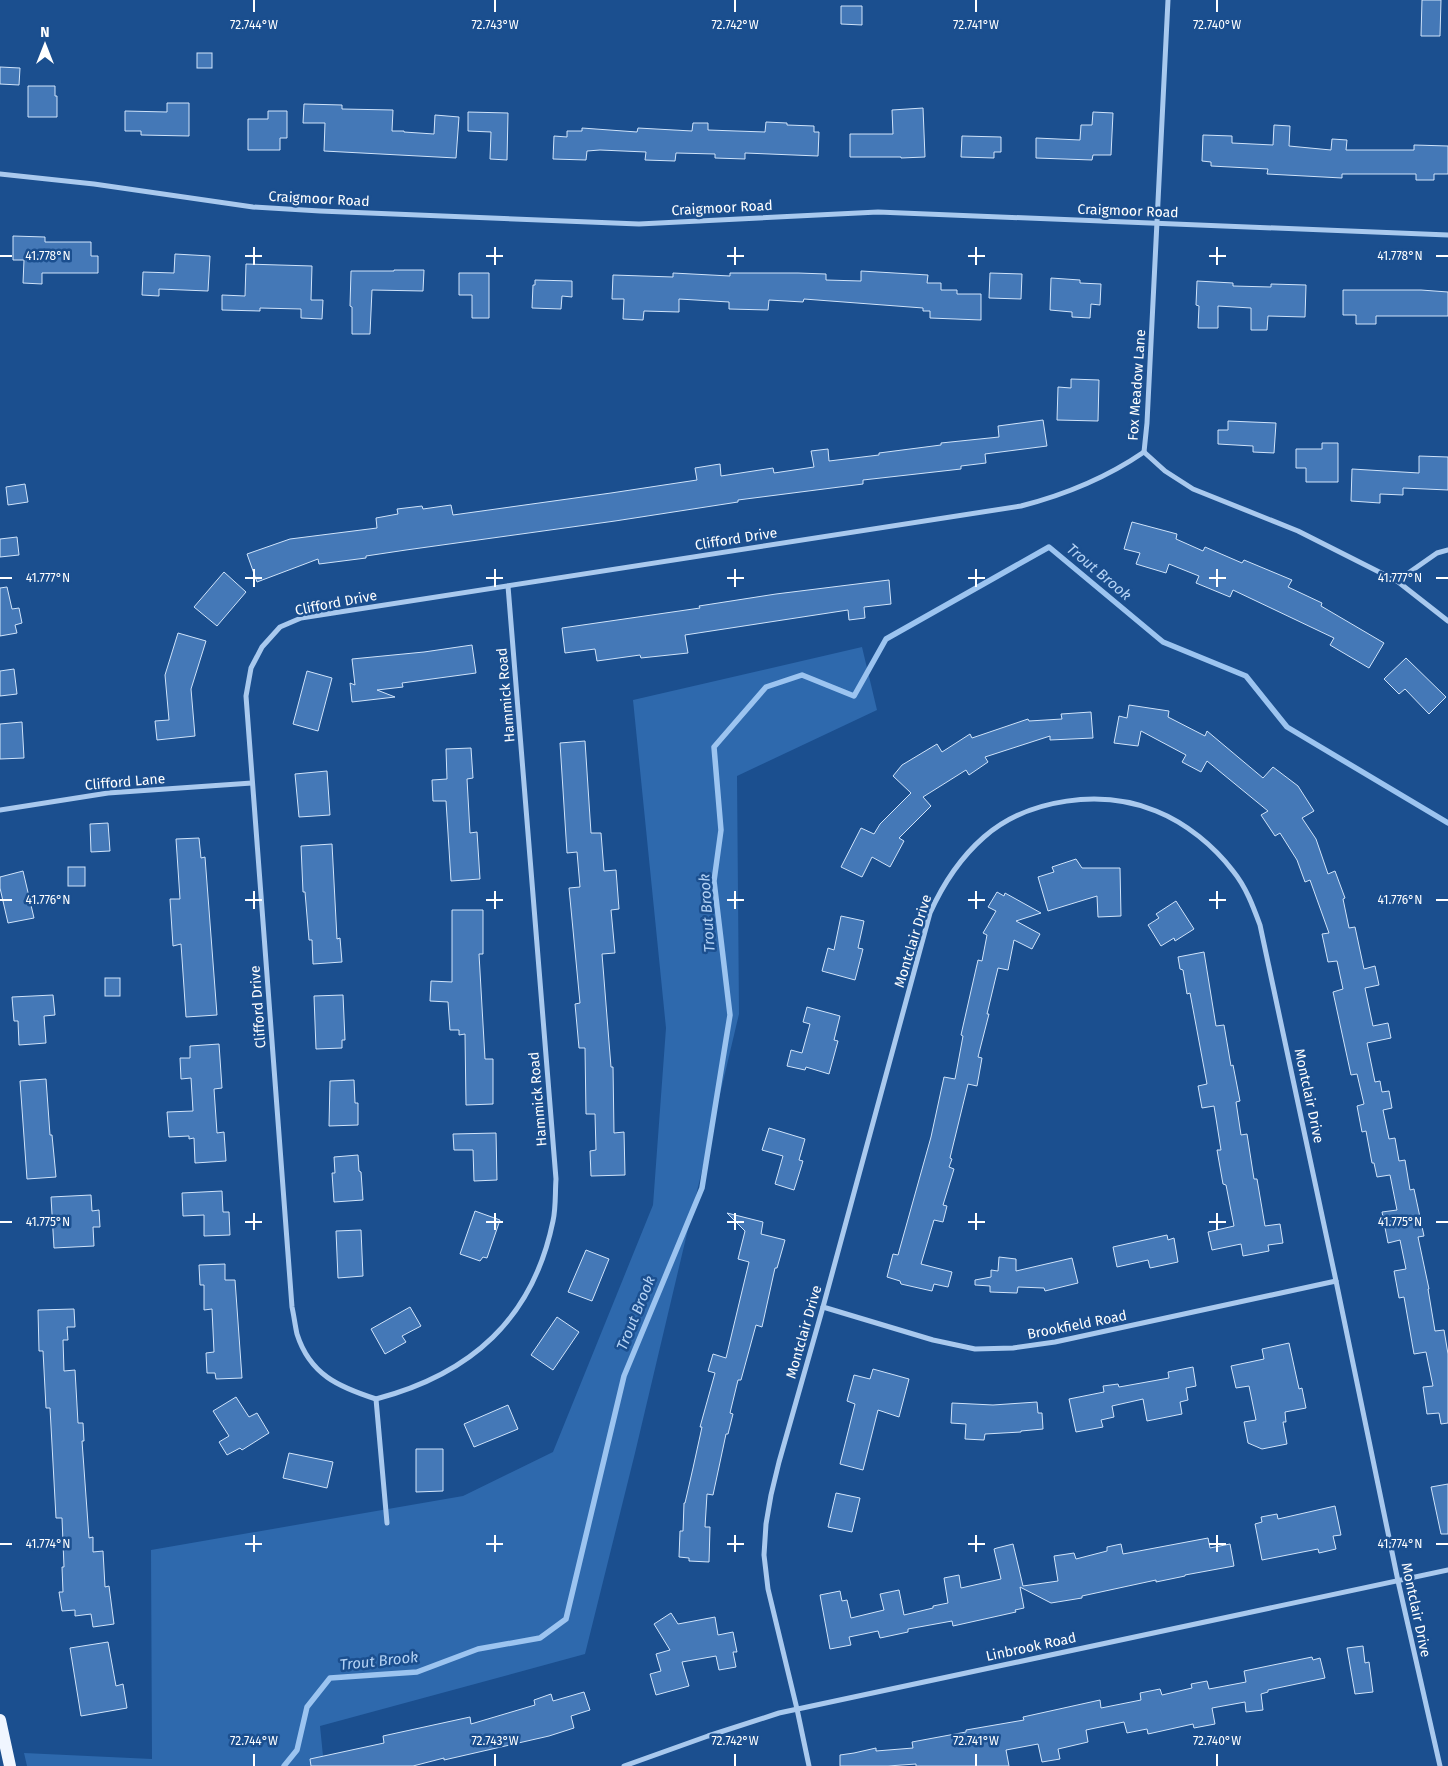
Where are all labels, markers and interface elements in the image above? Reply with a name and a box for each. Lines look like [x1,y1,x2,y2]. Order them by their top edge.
text: 72.744°W [230,18,278,32]
text: 72.743°W [471,18,519,32]
text: 72.742°W [711,18,759,32]
text: 72.741°W [953,18,999,32]
text: 72.740°W [1193,18,1241,32]
north arrow [20,20,70,70]
text: N [40,24,50,41]
street label: Craigmoor Road [268,188,370,210]
street label: Craigmoor Road [671,197,773,219]
street label: Craigmoor Road [1077,201,1179,221]
text: 41.778°N [25,249,71,263]
text: 41.778°N [1377,249,1423,263]
street label: Fox Meadow Lane [1125,329,1149,441]
street label: Clifford Drive [694,524,778,554]
water label: Trout Brook [1063,540,1135,604]
text: 41.777°N [26,571,70,585]
text: 41.777°N [1378,571,1422,585]
street label: Clifford Drive [294,587,378,619]
street label: Hammick Road [493,647,519,743]
street label: Clifford Lane [84,770,166,794]
water label: Trout Brook [695,873,719,953]
street label: Montclair Drive [891,892,935,990]
text: 41.776°N [26,893,70,907]
text: 41.776°N [1378,893,1422,907]
street label: Clifford Drive [247,965,269,1049]
street label: Montclair Drive [1291,1047,1327,1145]
street label: Hammick Road [525,1051,551,1147]
text: 41.775°N [26,1215,70,1229]
text: 41.775°N [1378,1215,1422,1229]
water label: Trout Brook [613,1273,659,1353]
street label: Montclair Drive [783,1283,825,1381]
street label: Brookfield Road [1026,1307,1128,1343]
text: 41.774°N [26,1537,70,1551]
text: 41.774°N [1378,1537,1422,1551]
street label: Montclair Drive [1398,1561,1434,1659]
street label: Linbrook Road [984,1629,1078,1665]
water label: Trout Brook [339,1648,419,1674]
text: 72.744°W [230,1734,278,1748]
text: 72.743°W [471,1734,519,1748]
text: 72.742°W [711,1734,759,1748]
text: 72.741°W [953,1734,999,1748]
text: 72.740°W [1193,1734,1241,1748]

